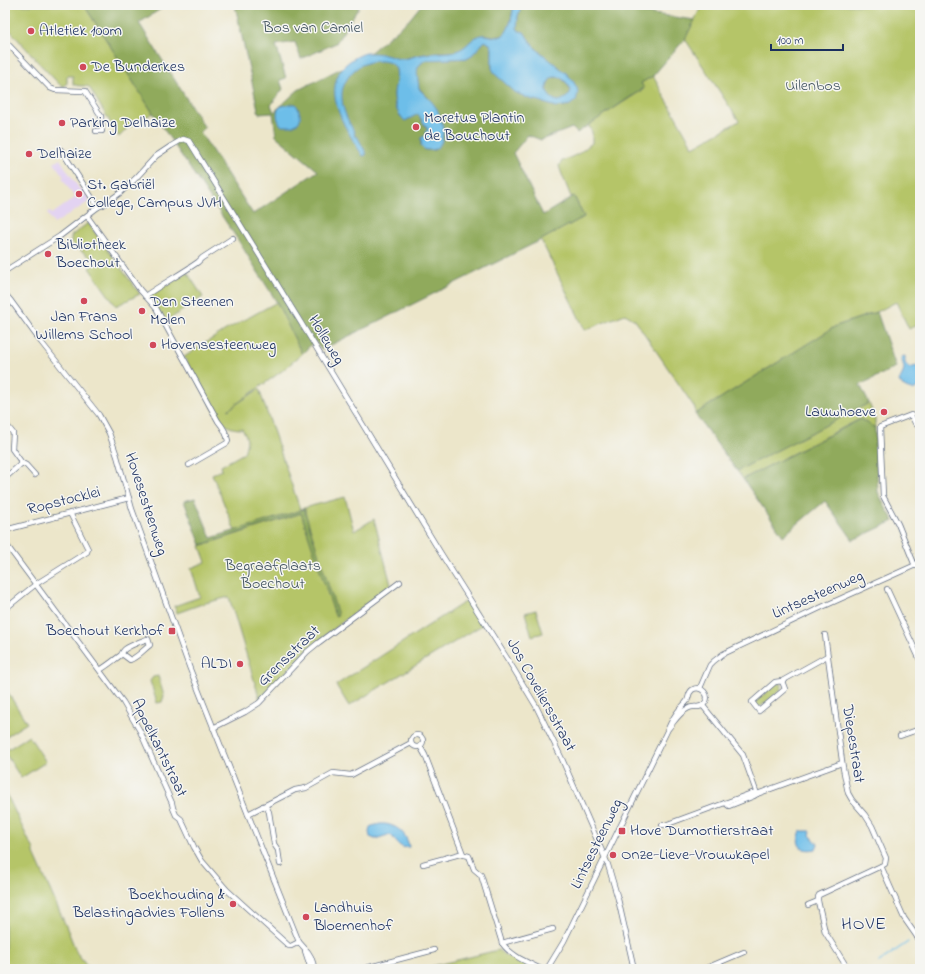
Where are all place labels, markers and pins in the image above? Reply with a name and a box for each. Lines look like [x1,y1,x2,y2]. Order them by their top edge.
place label: Atletiek 100m [39,19,122,43]
marker: Atletiek 100m [26,26,36,36]
place label: De Bunderkes [90,55,185,79]
marker: De Bunderkes [78,62,88,72]
place label: Moretus Plantin de Bouchout [424,106,525,148]
place label: Parking Delhaize [70,111,176,135]
marker: Parking Delhaize [57,118,67,128]
marker: Moretus Plantin de Bouchout [411,122,421,132]
place label: Delhaize [36,142,92,166]
marker: Delhaize [24,149,34,159]
place label: St. Gabriël College, Campus JVH [87,173,222,215]
marker: St. Gabriël College, Campus JVH [74,189,84,199]
place label: Bibliotheek Boechout [55,233,127,275]
marker: Bibliotheek Boechout [43,249,53,259]
place label: Den Steenen Molen [149,290,234,332]
marker: Jan Frans Willems School [79,296,89,306]
place label: Jan Frans Willems School [35,305,133,347]
marker: Den Steenen Molen [137,306,147,316]
place label: Hovensesteenweg [161,333,276,357]
marker: Hovensesteenweg [148,340,158,350]
place label: Lauwhoeve [805,400,877,424]
marker: Lauwhoeve [879,407,889,417]
place label: Boechout Kerkhof [45,619,165,643]
marker: Boechout Kerkhof [167,626,177,636]
place label: ALDI [201,652,232,676]
marker: ALDI [235,659,245,669]
place label: Hove Dumortierstraat [630,819,774,843]
marker: Hove Dumortierstraat [617,826,627,836]
place label: Onze-Lieve-Vrouwkapel [621,843,770,867]
marker: Onze-Lieve-Vrouwkapel [608,850,618,860]
place label: Boekhouding & Belastingadvies Follens [72,883,226,925]
place label: Landhuis Bloemenhof [313,896,393,938]
marker: Boekhouding & Belastingadvies Follens [228,899,238,909]
marker: Landhuis Bloemenhof [301,912,311,922]

